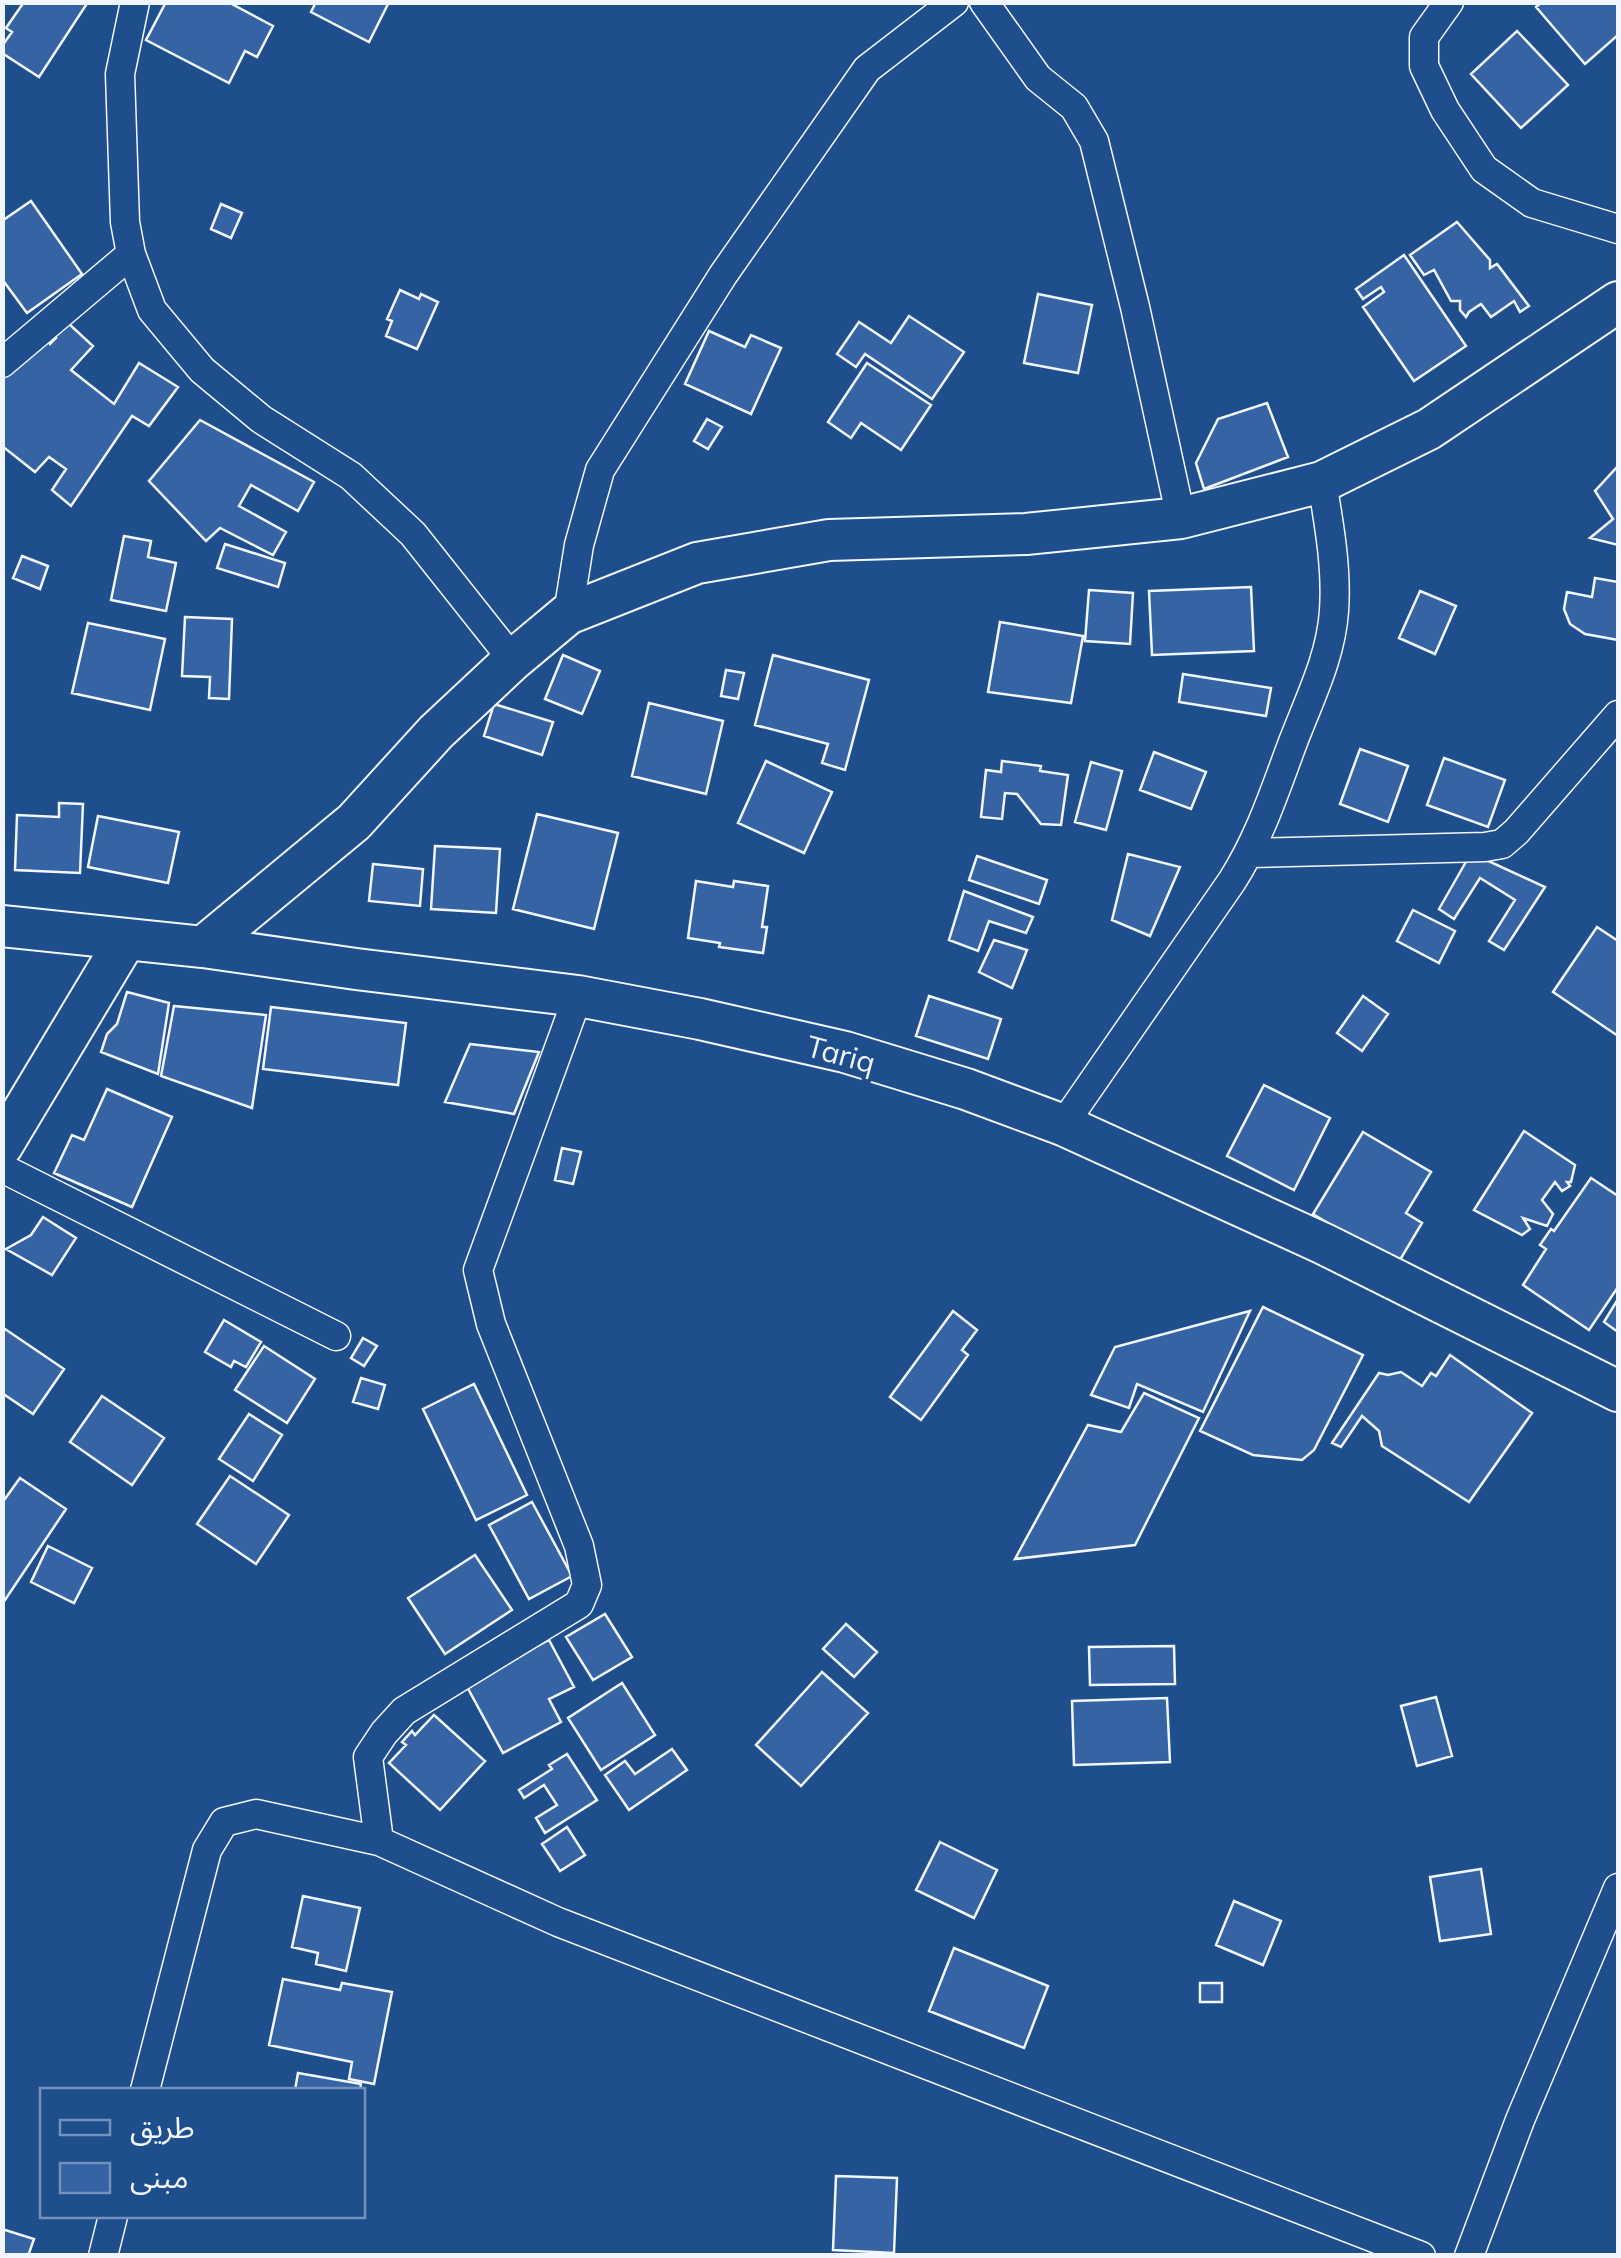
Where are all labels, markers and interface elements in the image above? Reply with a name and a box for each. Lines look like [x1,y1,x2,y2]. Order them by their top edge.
street label: Tariq [802,1027,880,1081]
legend [40,2088,365,2218]
text: طريق [130,2108,195,2146]
text: مبنى [130,2158,188,2196]

